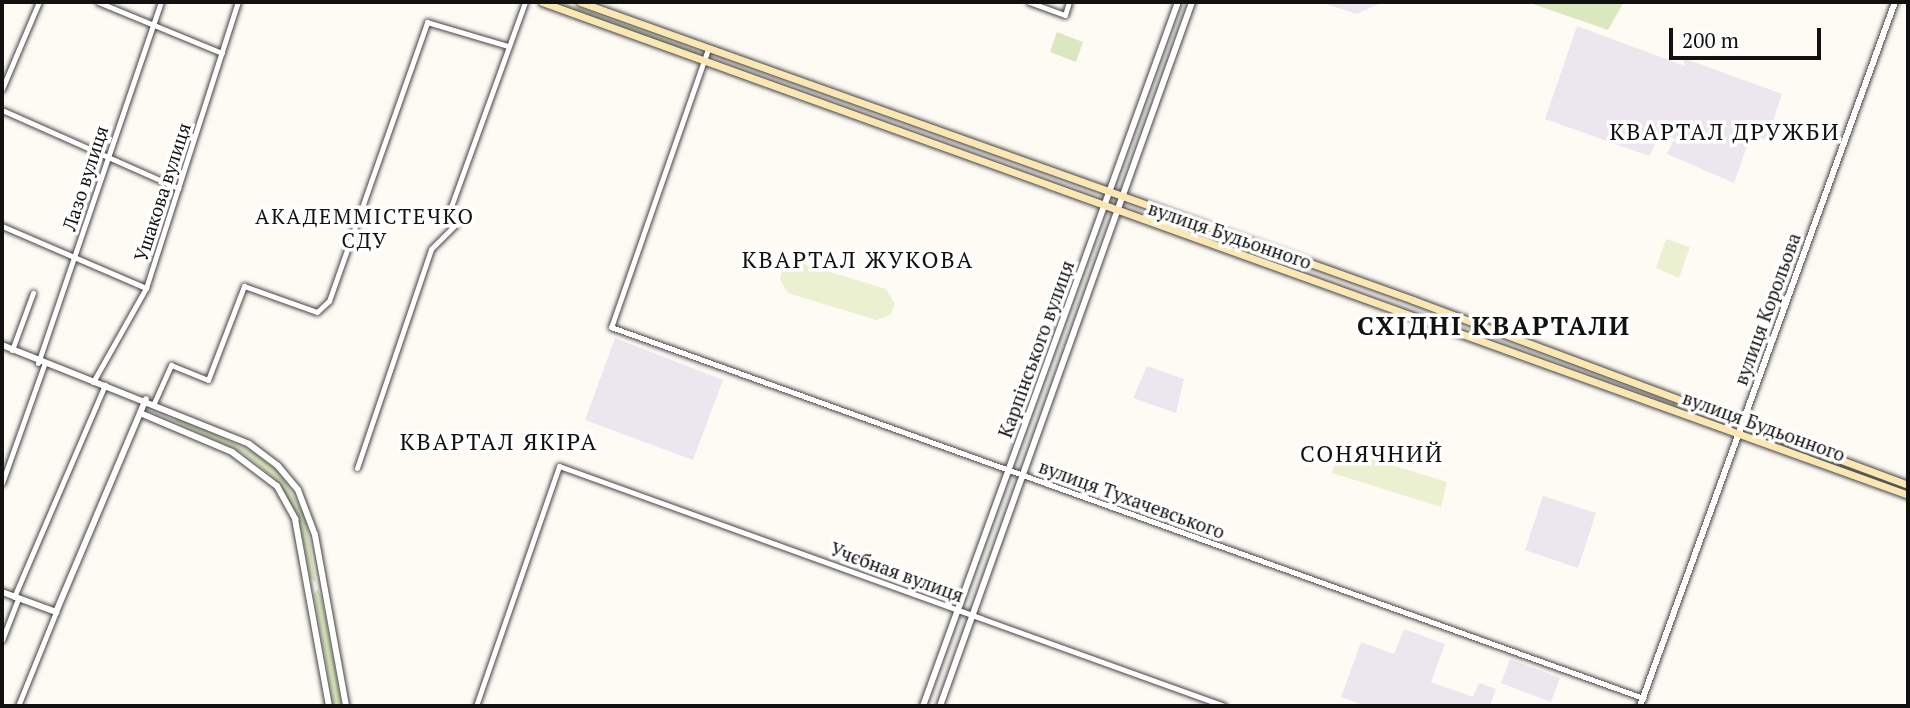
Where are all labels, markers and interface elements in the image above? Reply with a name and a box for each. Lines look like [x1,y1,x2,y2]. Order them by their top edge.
scale bar [1672,14,1824,58]
text: 200 m [1682,26,1739,54]
district label: КВАРТАЛ ДРУЖБИ [1611,118,1839,146]
street label: Ушакова вулиця [129,120,195,264]
street label: Лазо вулиця [57,123,113,233]
street label: вулиця Будьонного [1145,196,1315,274]
district label: АКАДЕММІСТЕЧКО СДУ [257,203,473,253]
street label: вулиця Корольова [1729,230,1805,388]
district label: КВАРТАЛ ЖУКОВА [743,246,973,274]
street label: Карпінського вулиця [993,257,1079,441]
district label: СХІДНІ КВАРТАЛИ [1359,310,1629,342]
street label: вулиця Будьонного [1680,386,1848,466]
district label: КВАРТАЛ ЯКІРА [401,428,597,456]
district label: СОНЯЧНИЙ [1301,440,1443,468]
street label: вулиця Тухачевського [1036,455,1228,543]
street label: Учєбная вулиця [827,537,967,607]

